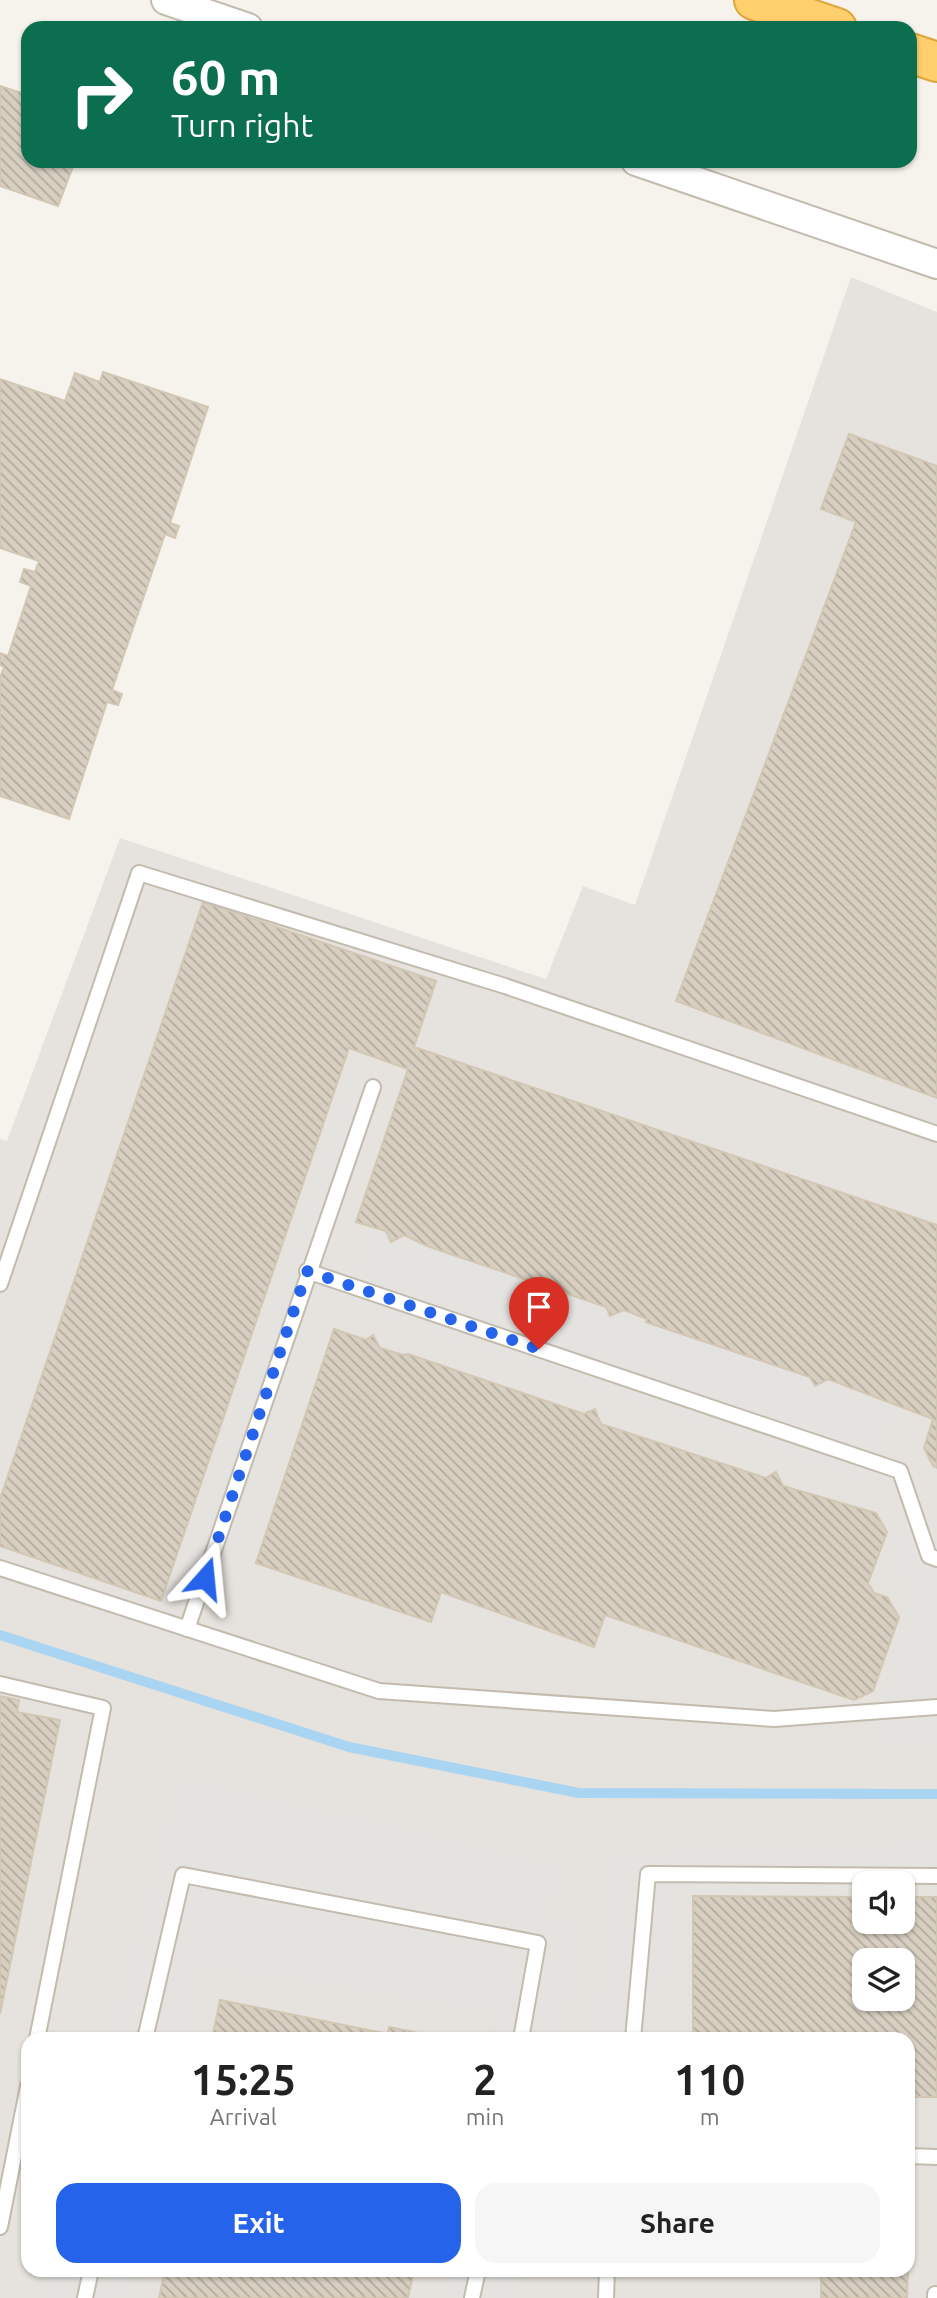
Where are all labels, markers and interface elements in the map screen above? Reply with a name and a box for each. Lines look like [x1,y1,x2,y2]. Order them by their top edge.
icon: right [56,49,147,140]
text: 60 m [171,49,280,104]
text: Turn right [171,107,313,143]
pin [509,1277,569,1349]
icon: arrive [520,1288,558,1326]
position arrow [168,1541,242,1615]
map controls [852,1871,915,2011]
button: sound [852,1871,915,1934]
button: layers [852,1948,915,2011]
text: 15:25 [191,2056,296,2103]
text: 2 [473,2056,497,2103]
text: 110 [674,2056,745,2103]
text: Arrival [210,2104,277,2129]
text: min [466,2104,504,2129]
text: m [700,2104,720,2129]
button: Exit [56,2183,461,2263]
button: Share [475,2183,880,2263]

